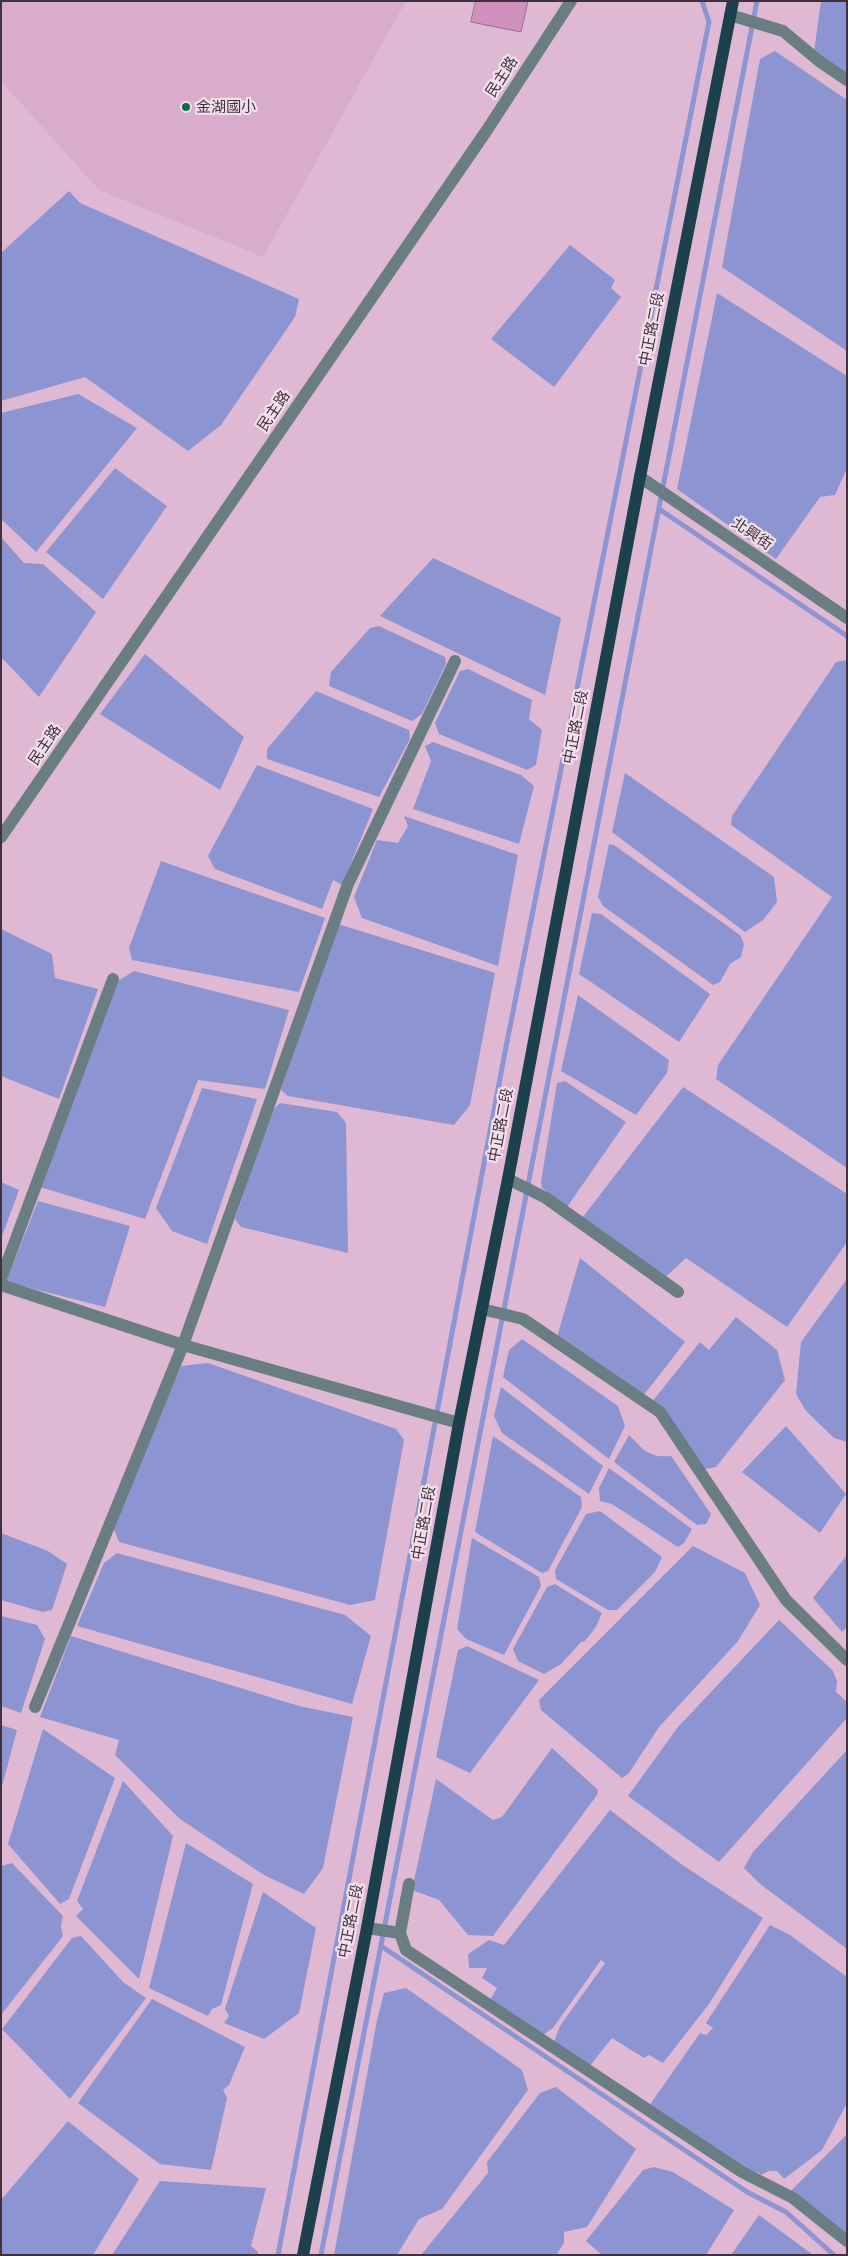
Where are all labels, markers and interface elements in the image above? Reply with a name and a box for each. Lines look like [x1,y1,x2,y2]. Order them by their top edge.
street label: 民主路 [482,53,522,101]
place label: 金湖國小 [196,98,256,116]
marker: 金湖國小 [180,101,192,113]
street label: 中正路二段 [636,290,668,368]
street label: 民主路 [254,387,294,435]
street label: 北興街 [728,514,776,554]
street label: 中正路二段 [560,688,592,766]
street label: 民主路 [25,721,65,769]
street label: 中正路二段 [485,1086,517,1164]
street label: 中正路二段 [409,1485,439,1561]
street label: 中正路二段 [335,1882,367,1960]

